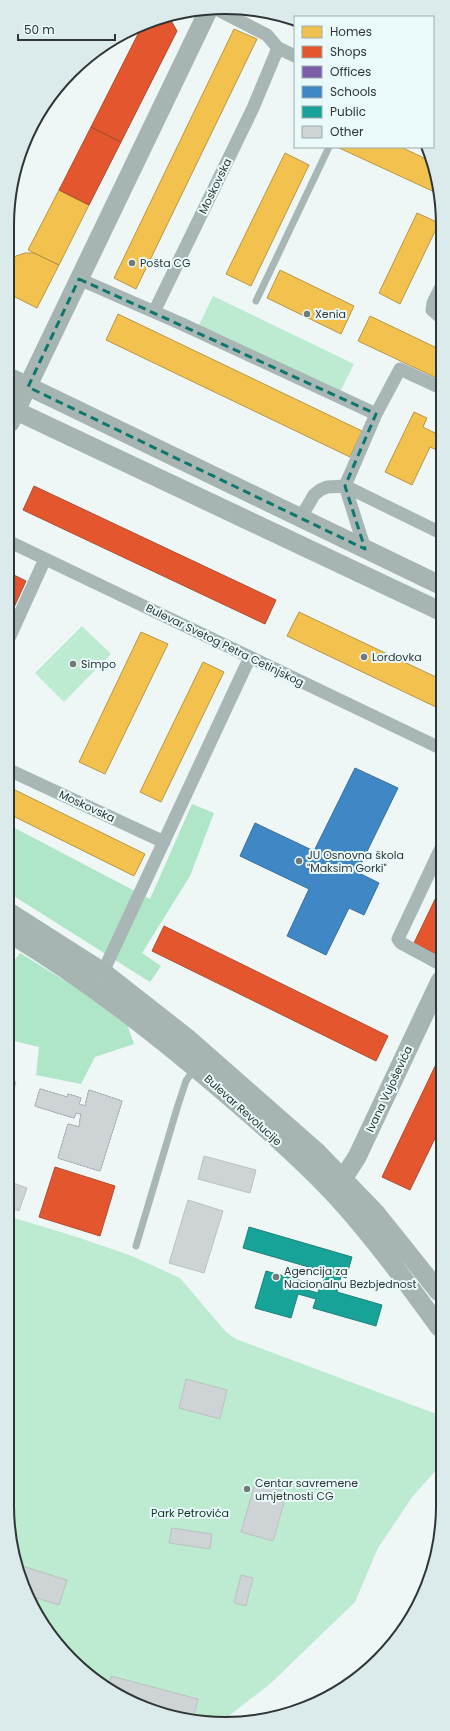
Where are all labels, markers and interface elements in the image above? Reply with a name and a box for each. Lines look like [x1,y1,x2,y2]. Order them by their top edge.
scale bar [18,16,115,42]
legend [294,16,434,148]
text: 50 m [24,21,55,38]
text: Homes [330,23,372,40]
text: Shops [330,43,367,60]
text: Offices [330,63,371,80]
text: Schools [330,83,377,100]
text: Public [330,103,366,120]
text: Other [330,123,364,140]
street label: Moskovska [195,156,235,216]
place label: Pošta CG [140,255,191,271]
marker: Pošta CG [127,258,137,268]
place label: Xenia [315,306,346,322]
marker: Xenia [302,309,312,319]
street label: Bulevar Svetog Petra Cetinjskog [143,600,307,690]
place label: Lordovka [372,649,422,665]
marker: Lordovka [359,652,369,662]
place label: Simpo [81,656,116,672]
marker: Simpo [68,659,78,669]
street label: Moskovska [56,786,118,826]
place label: JU Osnovna škola "Maksim Gorki" [307,847,404,876]
marker: JU Osnovna škola "Maksim Gorki" [294,856,304,866]
street label: Ivana Vujoševića [362,1043,416,1135]
street label: Bulevar Revolucije [201,1071,285,1149]
place label: Agencija za Nacionalnu Bezbjednost [284,1263,417,1292]
marker: Agencija za Nacionalnu Bezbjednost [271,1272,281,1282]
place label: Centar savremene umjetnosti CG [255,1475,358,1504]
marker: Centar savremene umjetnosti CG [242,1484,252,1494]
park label: Park Petrovića [151,1505,229,1521]

